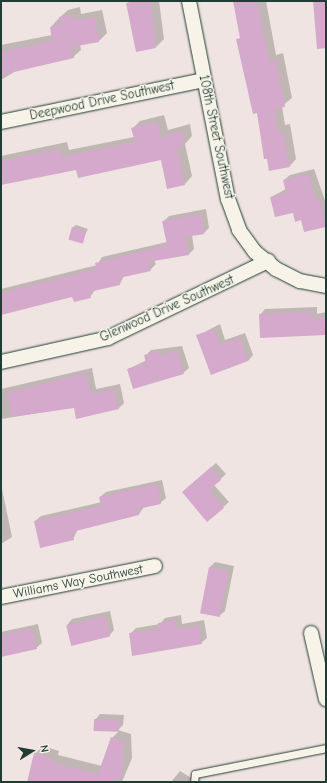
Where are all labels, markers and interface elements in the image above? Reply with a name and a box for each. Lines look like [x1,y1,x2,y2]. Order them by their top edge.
street label: 108th Street Southwest [195,74,237,200]
street label: Deepwood Drive Southwest [28,78,176,124]
street label: Glenwood Drive Southwest [97,272,237,346]
street label: Williams Way Southwest [12,562,144,602]
north arrow [12,731,52,771]
text: N [37,744,51,753]

